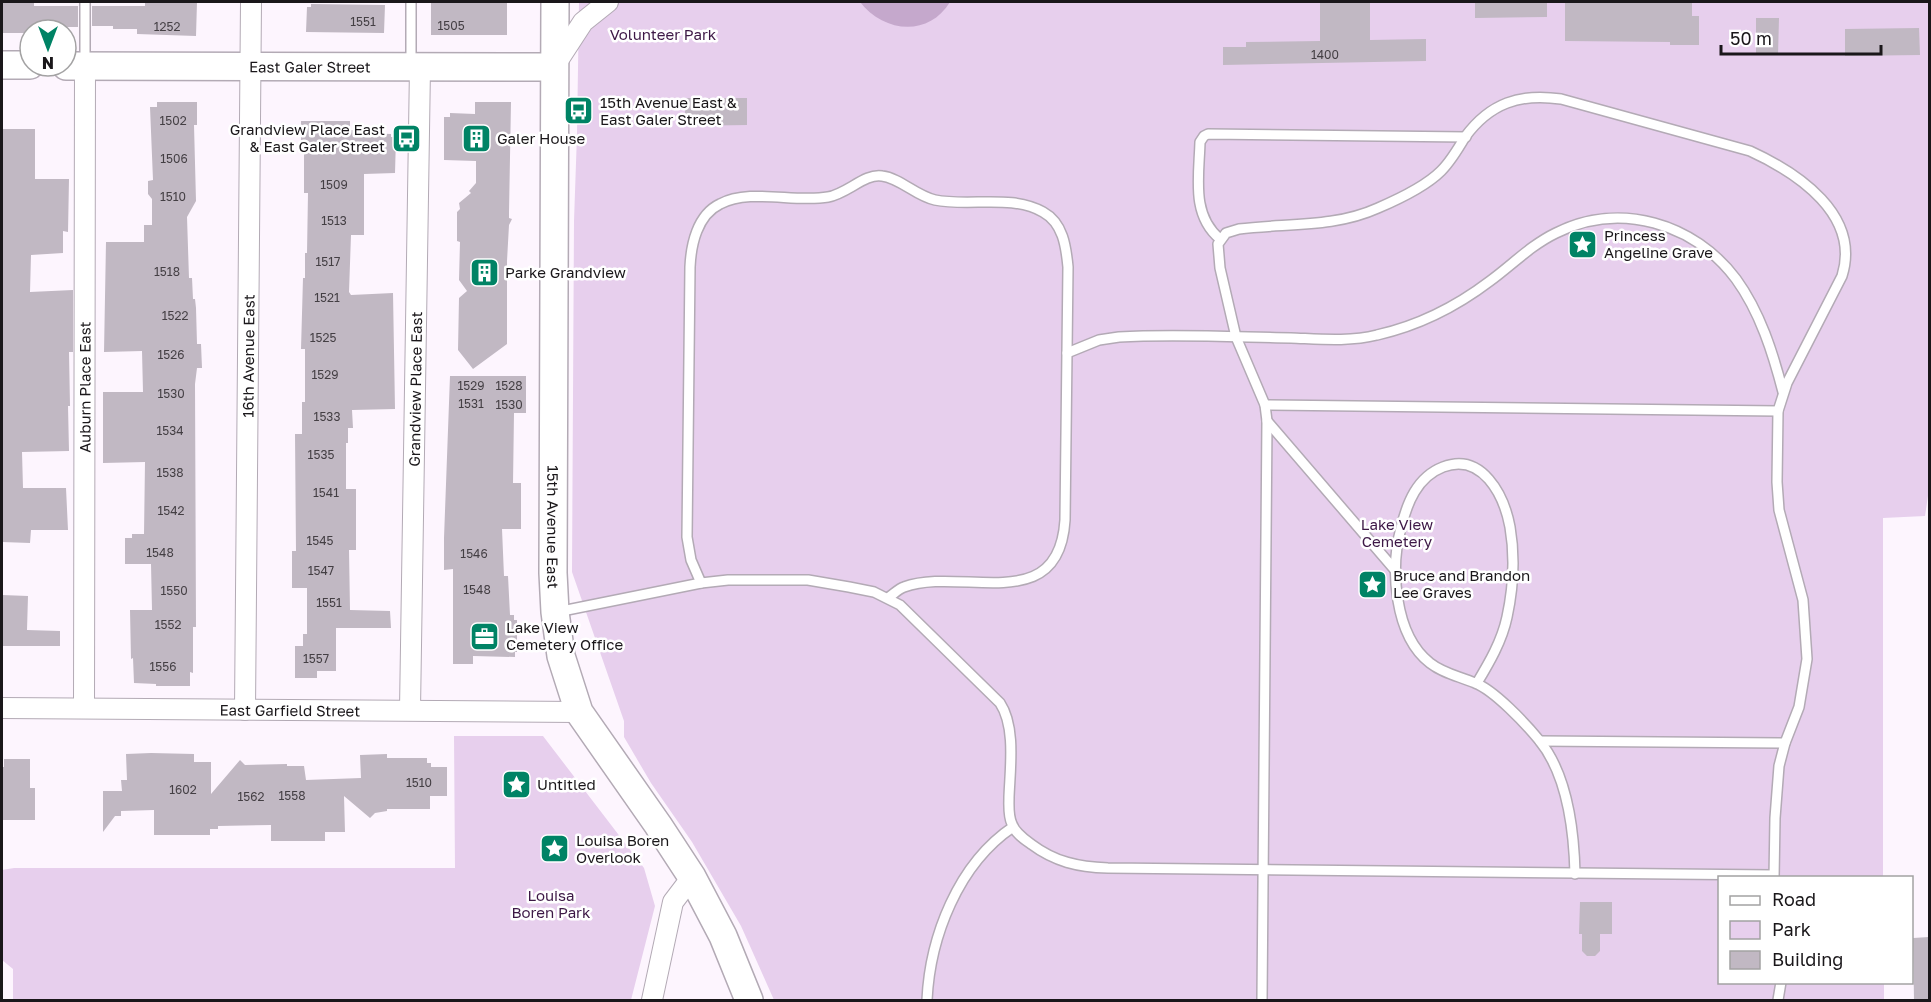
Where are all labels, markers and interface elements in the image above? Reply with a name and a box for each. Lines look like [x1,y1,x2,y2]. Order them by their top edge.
house number: 1551 [350,14,376,29]
north arrow [18,18,78,78]
house number: 1505 [437,18,465,33]
scale bar [1721,18,1882,56]
house number: 1252 [154,19,180,34]
park label: Volunteer Park [610,25,717,43]
text: 50 m [1730,27,1772,49]
house number: 1400 [1311,47,1339,62]
text: N [42,53,54,73]
street label: East Galer Street [249,57,371,76]
place label: 15th Avenue East & East Galer Street [600,93,737,128]
bus stop icon: 15th Avenue East & East Galer Street [563,95,595,127]
house number: 1502 [159,113,187,128]
place label: Grandview Place East & East Galer Street [230,120,385,155]
bus stop icon: Grandview Place East & East Galer Street [390,122,422,154]
building icon: Galer House [460,122,492,154]
place label: Galer House [497,129,585,147]
house number: 1506 [160,151,188,166]
house number: 1509 [320,177,348,192]
house number: 1510 [160,189,186,204]
house number: 1513 [321,213,347,228]
place label: Princess Angeline Grave [1604,226,1713,261]
place icon: Princess Angeline Grave [1567,228,1599,260]
house number: 1517 [316,254,340,269]
building icon: Parke Grandview [468,256,500,288]
place label: Parke Grandview [505,263,626,281]
house number: 1518 [154,264,180,279]
house number: 1521 [314,290,340,305]
street label: 16th Avenue East [238,294,258,418]
house number: 1522 [162,308,188,323]
street label: Grandview Place East [405,311,425,467]
street label: Auburn Place East [75,321,94,453]
house number: 1525 [310,330,336,345]
house number: 1526 [157,347,185,362]
house number: 1529 [311,367,339,382]
house number: 1529 [457,378,485,393]
house number: 1528 [495,378,523,393]
house number: 1530 [157,386,185,401]
house number: 1531 [458,396,484,411]
house number: 1530 [495,397,523,412]
house number: 1533 [314,409,340,424]
house number: 1534 [156,423,184,438]
house number: 1535 [308,447,334,462]
house number: 1538 [156,465,184,480]
street label: 15th Avenue East [544,465,563,589]
house number: 1541 [313,485,339,500]
house number: 1542 [157,503,185,518]
park label: Lake View Cemetery [1361,515,1433,550]
house number: 1545 [306,533,334,548]
house number: 1548 [146,545,174,560]
house number: 1546 [460,546,488,561]
house number: 1547 [308,563,334,578]
place label: Bruce and Brandon Lee Graves [1393,566,1530,601]
place icon: Bruce and Brandon Lee Graves [1356,568,1388,600]
house number: 1548 [463,582,491,597]
house number: 1550 [160,583,188,598]
house number: 1551 [316,595,342,610]
house number: 1552 [155,617,181,632]
place label: Lake View Cemetery Office [506,618,623,653]
office icon: Lake View Cemetery Office [469,620,501,652]
house number: 1557 [303,651,329,666]
house number: 1556 [149,659,177,674]
street label: East Garfield Street [220,701,360,719]
place icon: Untitled [500,768,532,800]
house number: 1510 [406,775,432,790]
place label: Untitled [537,775,596,793]
house number: 1602 [169,782,197,797]
house number: 1558 [278,788,306,803]
house number: 1562 [237,789,265,804]
place label: Louisa Boren Overlook [576,831,669,866]
place icon: Louisa Boren Overlook [539,833,571,865]
legend [1718,876,1913,984]
park label: Louisa Boren Park [512,886,591,921]
text: Road [1772,888,1816,910]
text: Park [1772,918,1811,940]
text: Building [1772,948,1843,970]

